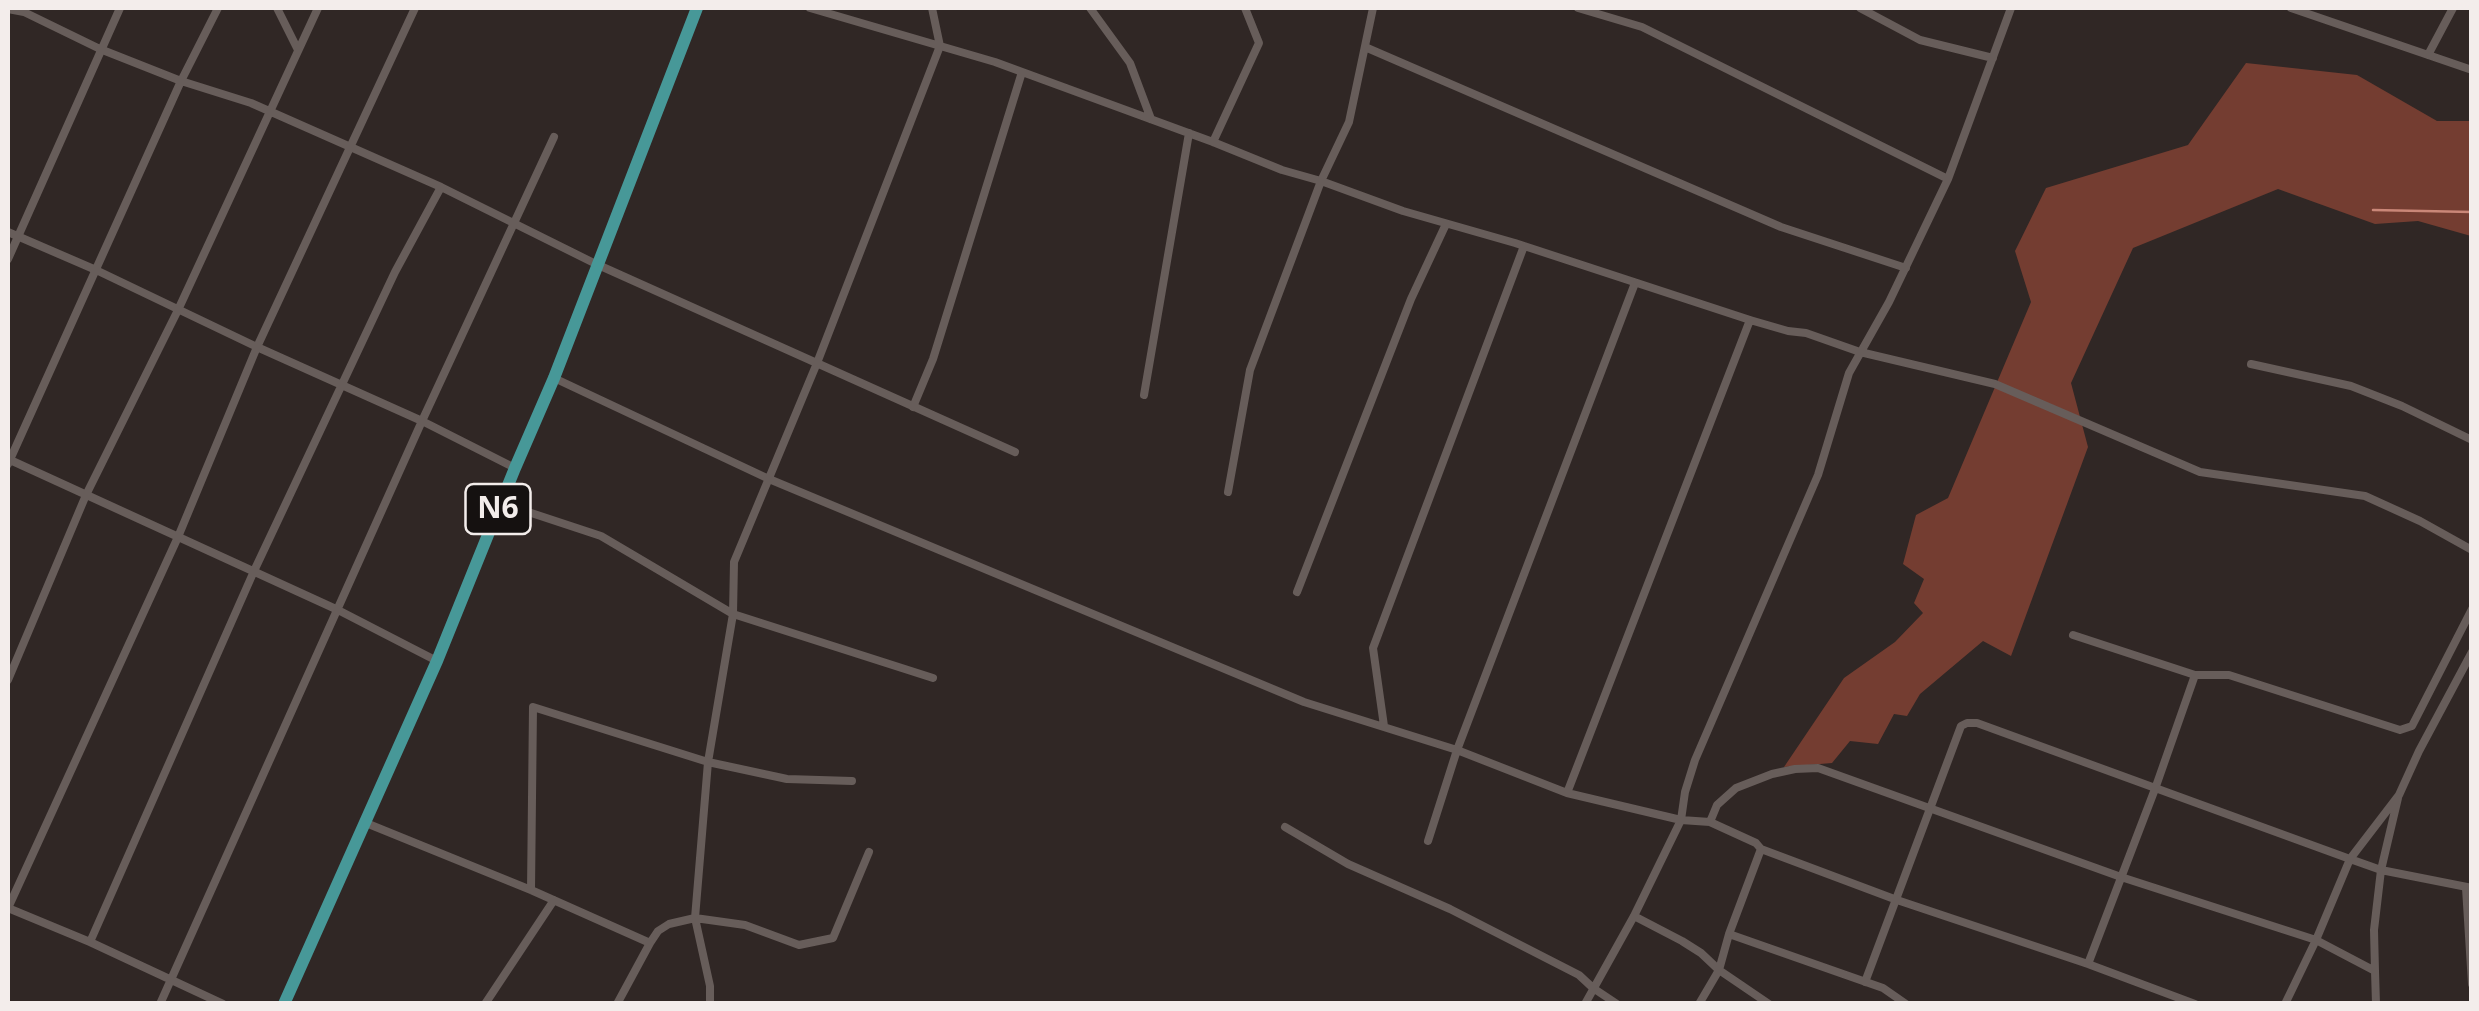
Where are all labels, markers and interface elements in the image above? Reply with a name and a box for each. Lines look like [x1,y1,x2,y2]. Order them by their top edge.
road number: N6 [466,484,530,534]

